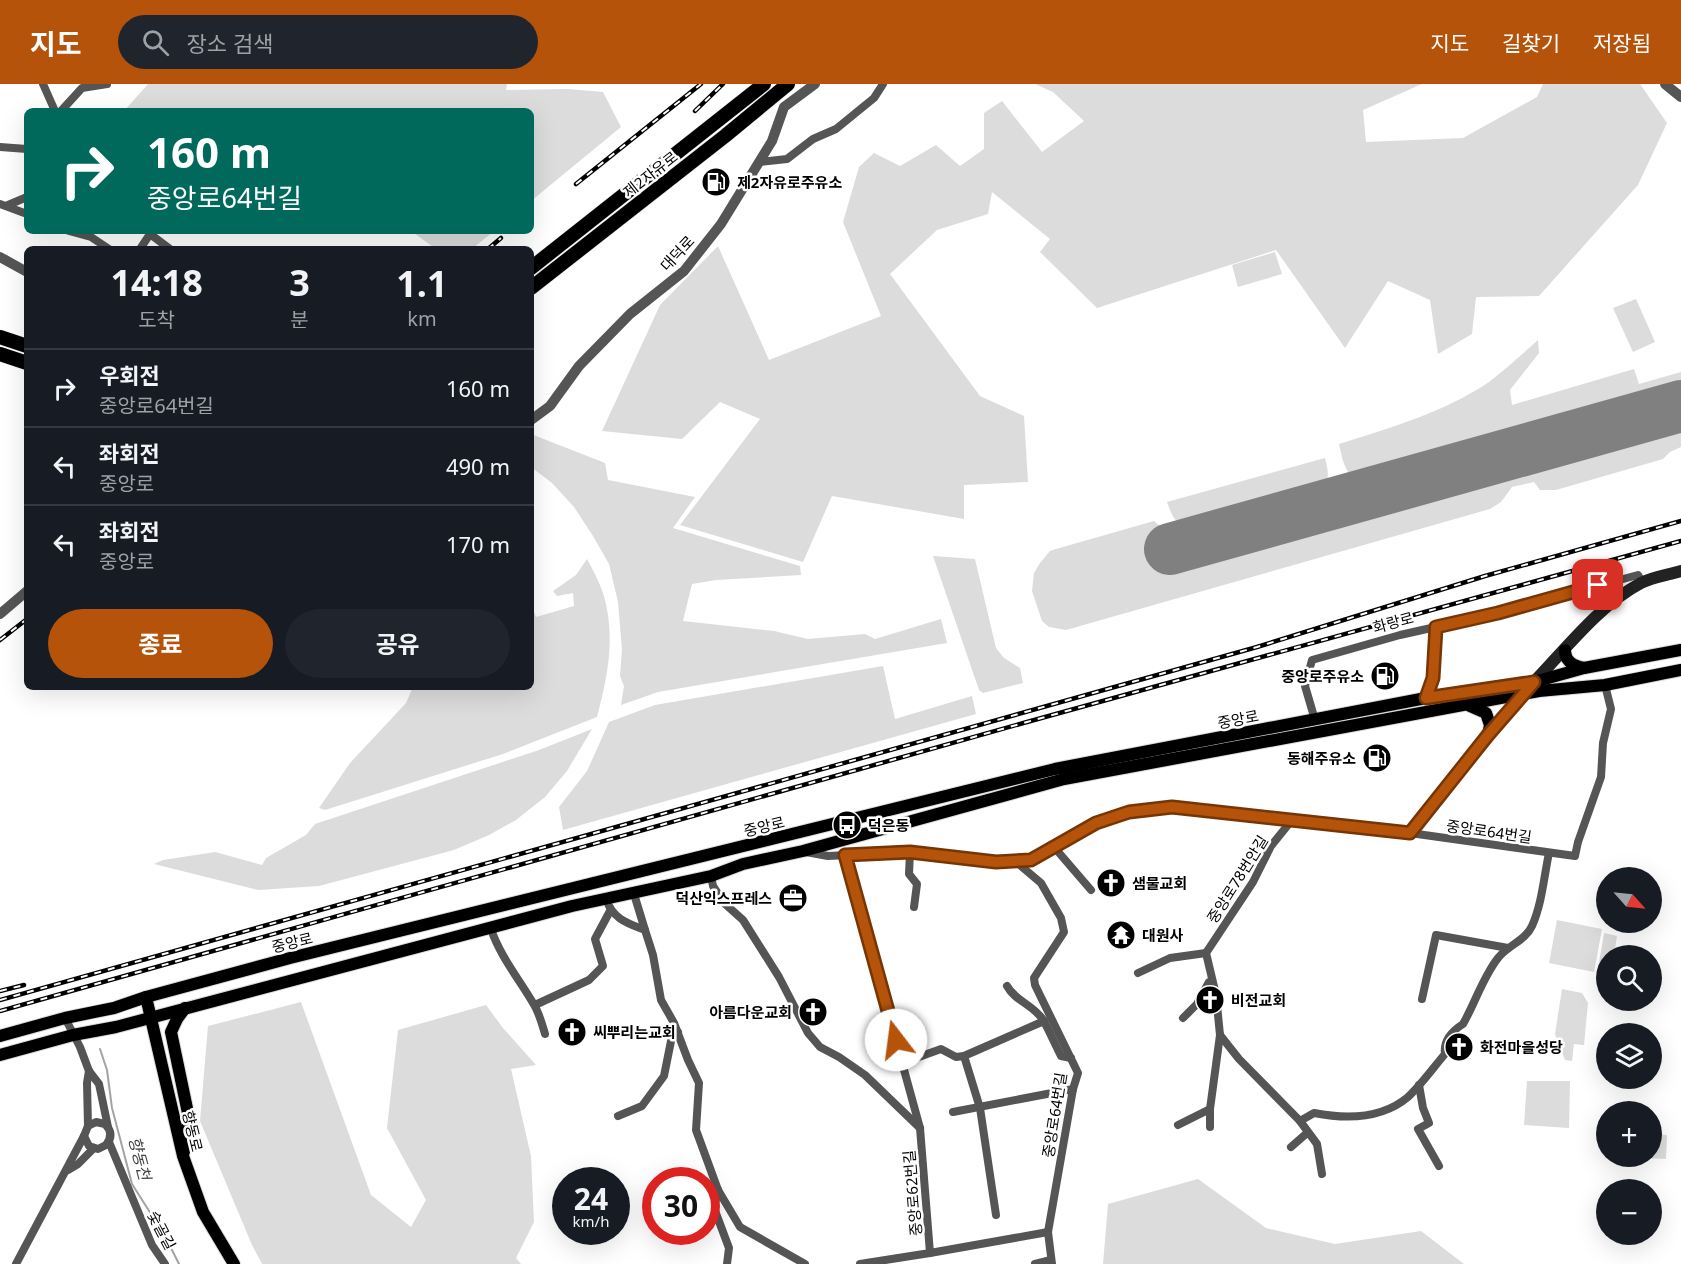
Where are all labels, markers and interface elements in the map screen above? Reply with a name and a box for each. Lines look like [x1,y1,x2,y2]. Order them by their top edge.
search box [118,15,538,69]
text: 지도 [30,24,82,62]
icon: search [139,26,172,59]
text: 장소 검색 [187,28,273,58]
text: 지도 [1430,29,1469,57]
text: 길찾기 [1502,29,1560,57]
text: 저장됨 [1593,29,1651,57]
text: 160 m [147,123,271,180]
icon: right [48,132,126,210]
street label: 제2자유로 [619,146,681,202]
fuel station icon: 제2자유로주유소 [700,166,732,198]
place label: 제2자유로주유소 [737,172,842,192]
text: 중앙로64번길 [147,179,302,216]
street label: 대덕로 [656,231,698,275]
text: 14:18 [110,258,203,307]
text: 3 [289,258,310,307]
text: 1.1 [396,259,448,308]
text: km [407,305,437,332]
text: 도착 [138,306,175,333]
text: 분 [290,306,309,333]
text: 우회전 [99,360,160,390]
icon: right [48,372,81,405]
text: 160 m [446,373,510,403]
text: 중앙로64번길 [99,392,214,419]
text: 좌회전 [99,438,160,468]
icon: left [48,450,81,483]
text: 490 m [446,451,510,481]
text: 중앙로 [99,470,154,497]
text: 좌회전 [99,516,160,546]
icon: left [48,528,81,561]
text: 170 m [446,529,510,559]
text: 중앙로 [99,548,154,575]
pin [1572,559,1623,610]
icon: arrive [1581,568,1614,601]
street label: 화랑로 [1370,607,1416,637]
button: 종료 [48,609,273,678]
button: 공유 [285,609,510,678]
fuel station icon: 중앙로주유소 [1369,660,1401,692]
place label: 중앙로주유소 [1281,666,1364,686]
street label: 중앙로 [1216,705,1260,733]
fuel station icon: 동해주유소 [1361,742,1393,774]
place label: 동해주유소 [1287,748,1356,768]
bus stop icon: 덕은동 [831,809,863,841]
street label: 중앙로 [741,811,787,841]
place label: 덕은동 [868,815,910,835]
street label: 중앙로64번길 [1445,815,1533,847]
street label: 중앙로78번안길 [1202,831,1272,927]
church icon: 샘물교회 [1095,867,1127,899]
north arrow [1596,867,1662,933]
map controls [1596,867,1662,1245]
place label: 샘물교회 [1132,873,1187,893]
office icon: 덕산익스프레스 [777,882,809,914]
place label: 덕산익스프레스 [675,888,772,908]
temple icon: 대원사 [1105,919,1137,951]
place label: 대원사 [1142,925,1184,945]
street label: 중앙로 [269,927,315,957]
button: search [1596,945,1662,1011]
church icon: 비전교회 [1194,984,1226,1016]
place label: 비전교회 [1231,990,1286,1010]
church icon: 아름다운교회 [797,996,829,1028]
place label: 아름다운교회 [709,1002,792,1022]
position arrow [864,1008,928,1072]
church icon: 씨뿌리는교회 [556,1016,588,1048]
place label: 씨뿌리는교회 [593,1022,676,1042]
button: layers [1596,1023,1662,1089]
church icon: 화전마을성당 [1443,1031,1475,1063]
place label: 화전마을성당 [1480,1037,1563,1057]
street label: 중앙로64번길 [1037,1071,1071,1159]
button: + [1596,1101,1662,1167]
street label: 향동로 [178,1108,208,1154]
water label: 향동천 [124,1134,157,1184]
street label: 중앙로62번길 [898,1149,926,1237]
speed limit sign: 30 [642,1167,720,1245]
text: 24 [574,1178,608,1219]
button: − [1596,1179,1662,1245]
street label: 숯골길 [143,1207,181,1253]
text: km/h [573,1211,609,1231]

